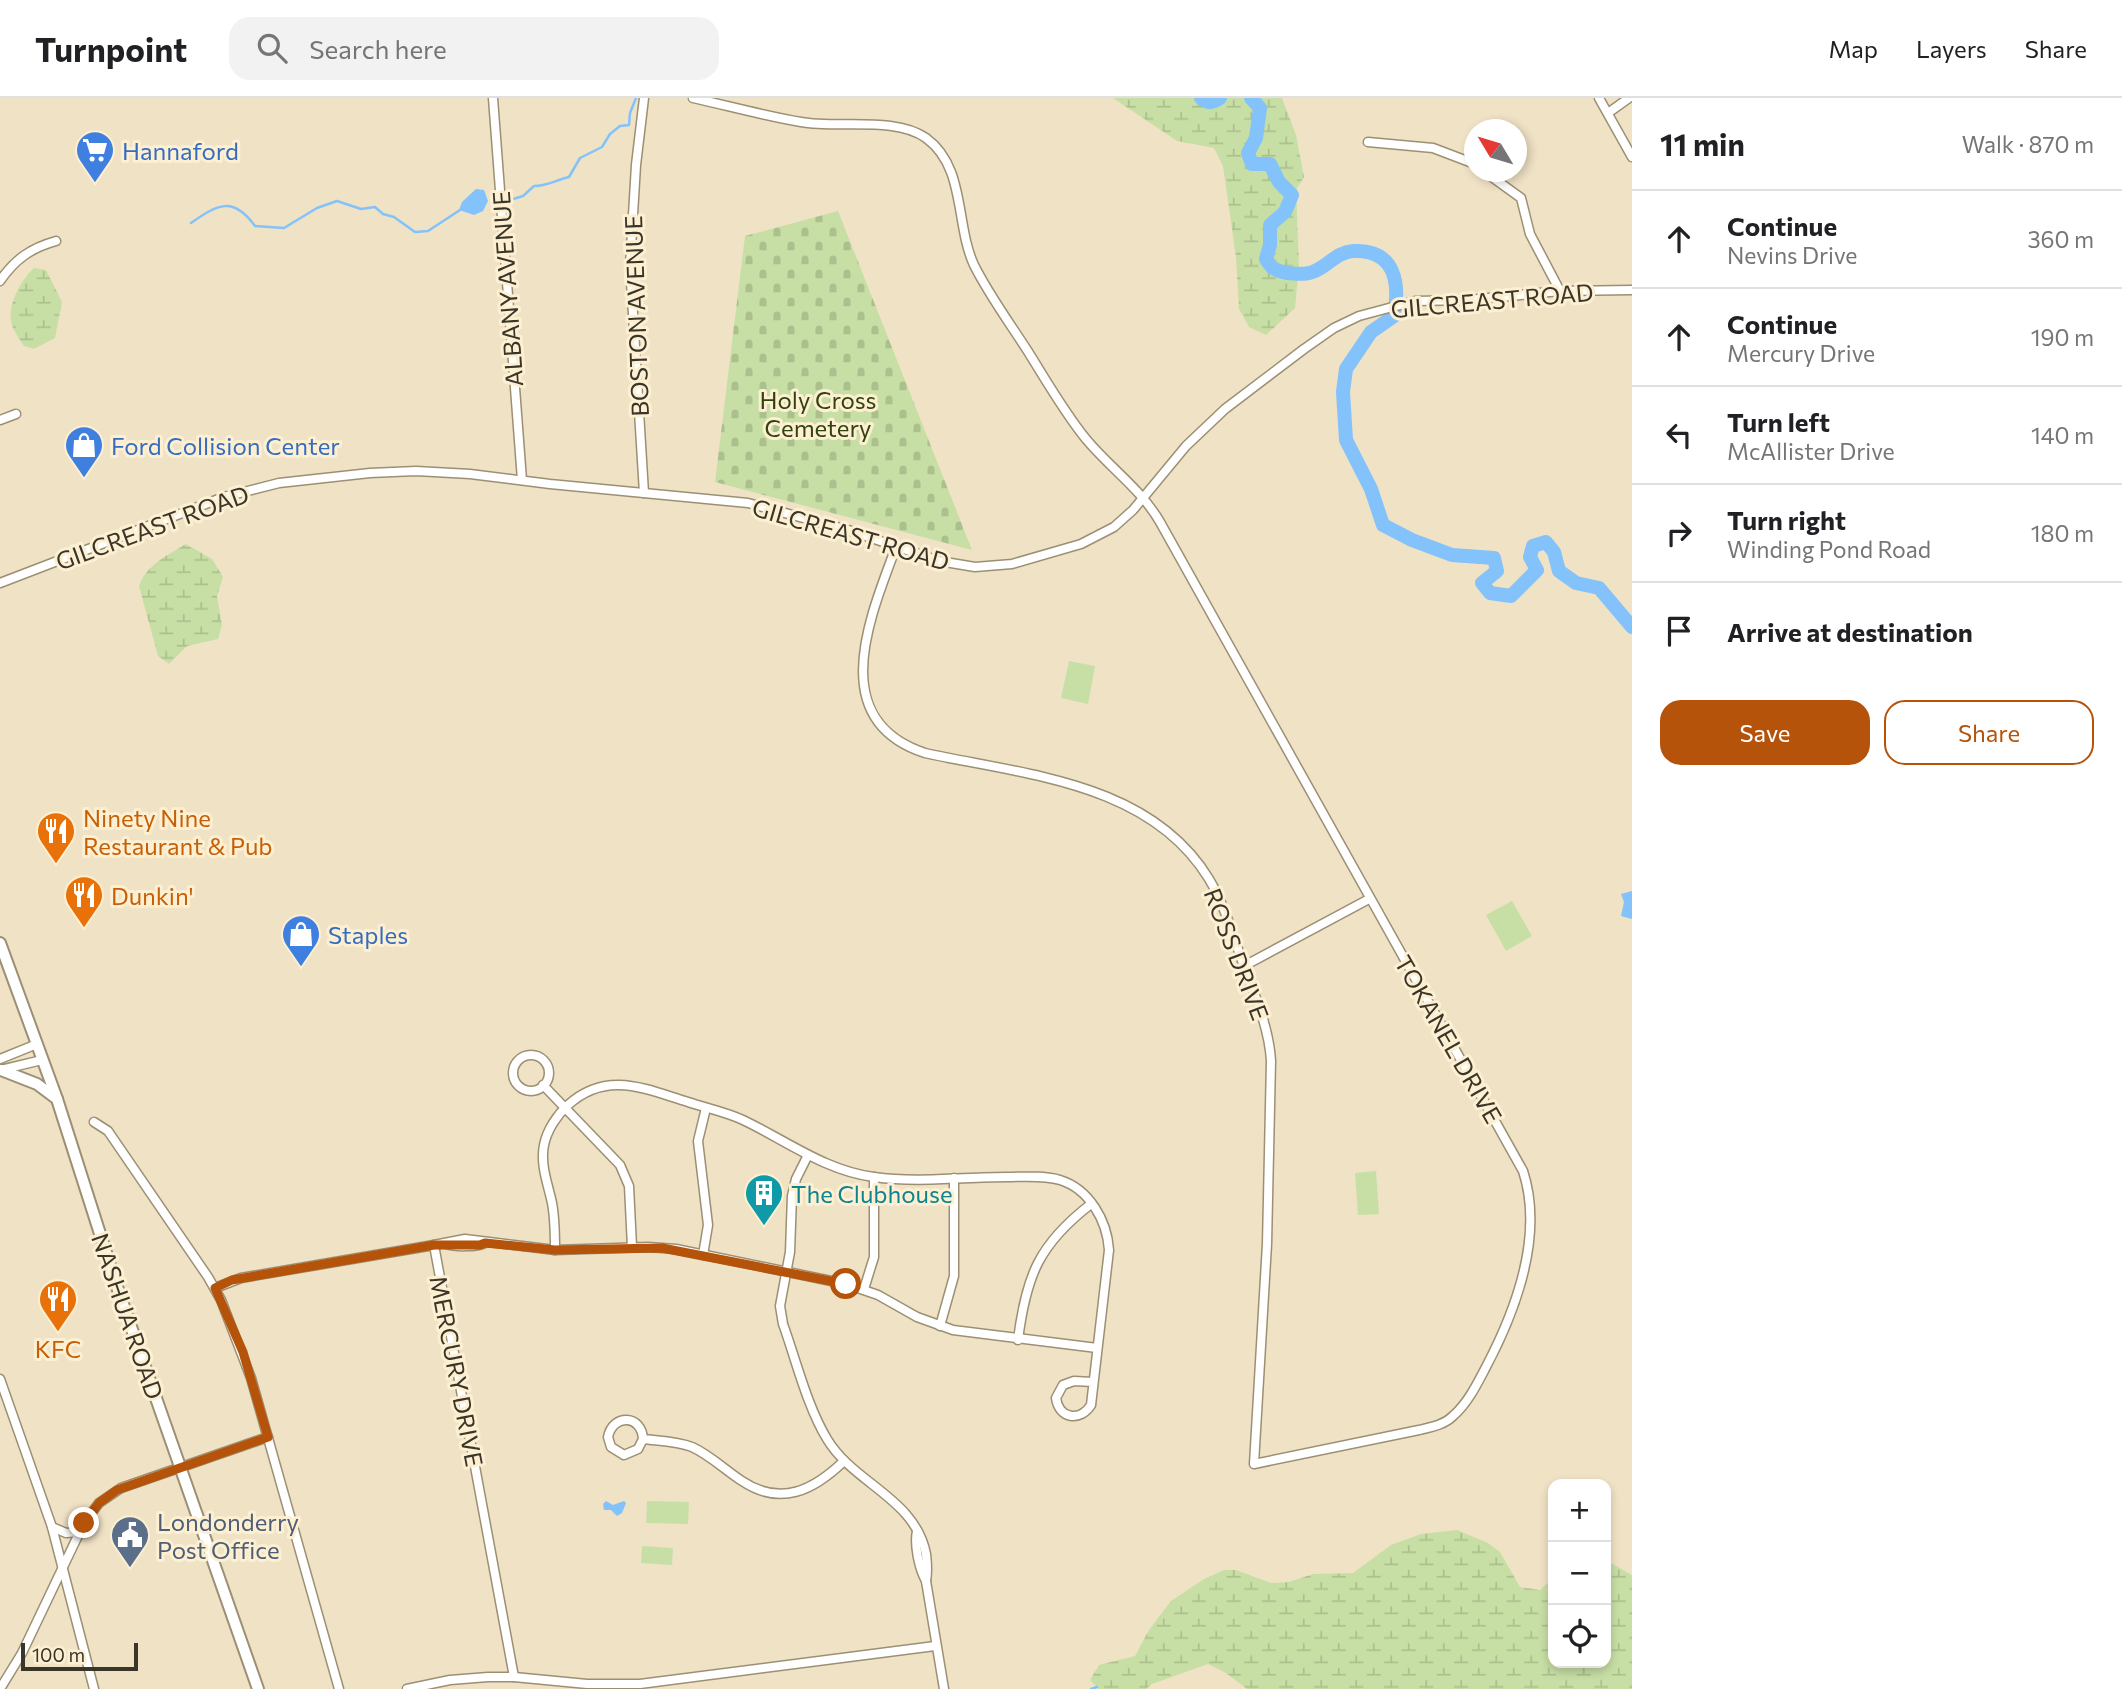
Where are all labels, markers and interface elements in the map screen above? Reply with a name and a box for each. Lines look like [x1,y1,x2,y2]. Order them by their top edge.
search box [229,17,719,80]
text: Turnpoint [35,28,187,69]
icon: search [253,29,291,67]
text: Search here [309,33,447,64]
text: Map [1829,34,1878,63]
text: Layers [1916,34,1987,63]
text: Share [2025,34,2087,63]
north arrow [1464,119,1527,182]
text: 11 min [1660,125,1745,162]
supermarket icon: Hannaford [74,129,116,184]
text: Walk · 870 m [1962,130,2094,158]
place label: Hannaford [122,136,239,165]
street label: ALBANY AVENUE [486,190,528,388]
text: Continue [1727,210,1837,241]
street label: BOSTON AVENUE [618,215,654,417]
icon: ahead [1660,220,1698,258]
text: 360 m [2027,225,2094,253]
text: Nevins Drive [1727,241,1858,269]
street label: GILCREAST ROAD [1389,277,1595,323]
text: Continue [1727,308,1837,339]
icon: ahead [1660,318,1698,356]
text: 190 m [2031,323,2094,351]
text: Mercury Drive [1727,339,1875,367]
park label: Holy Cross Cemetery [760,385,876,442]
text: Turn left [1727,406,1830,437]
icon: left [1660,416,1698,454]
text: 140 m [2031,421,2094,449]
shop icon: Ford Collision Center [63,424,105,479]
place label: Ford Collision Center [111,431,340,460]
text: McAllister Drive [1727,437,1895,465]
street label: GILCREAST ROAD [51,479,253,575]
street label: GILCREAST ROAD [749,492,953,576]
text: Turn right [1727,504,1846,535]
icon: right [1660,514,1698,552]
text: 180 m [2031,519,2094,547]
text: Winding Pond Road [1727,535,1931,563]
icon: arrive [1660,612,1698,650]
text: Arrive at destination [1727,616,1973,647]
button: Save [1660,700,1870,765]
button: Share [1884,700,2094,765]
place label: Ninety Nine Restaurant & Pub [83,803,273,860]
restaurant icon: Ninety Nine Restaurant & Pub [35,810,77,865]
restaurant icon: Dunkin' [63,874,105,929]
place label: Dunkin' [111,881,194,910]
street label: ROSS DRIVE [1199,884,1275,1024]
shop icon: Staples [280,913,322,968]
place label: Staples [328,920,408,949]
street label: TOKANEL DRIVE [1389,950,1509,1128]
building icon: The Clubhouse [743,1172,785,1227]
place label: The Clubhouse [791,1179,953,1208]
street label: NASHUA ROAD [86,1229,170,1403]
route start [830,1268,861,1299]
street label: MERCURY DRIVE [424,1273,490,1469]
restaurant icon: KFC [37,1278,79,1333]
place label: KFC [35,1334,81,1363]
map controls [1548,1479,1611,1668]
button: + [1548,1479,1611,1542]
route end [68,1507,99,1538]
place label: Londonderry Post Office [157,1507,299,1564]
public building icon: Londonderry Post Office [109,1514,151,1569]
button: − [1548,1542,1611,1605]
button: locate [1548,1605,1611,1668]
scale bar [21,1640,138,1672]
text: 100 m [32,1643,85,1666]

